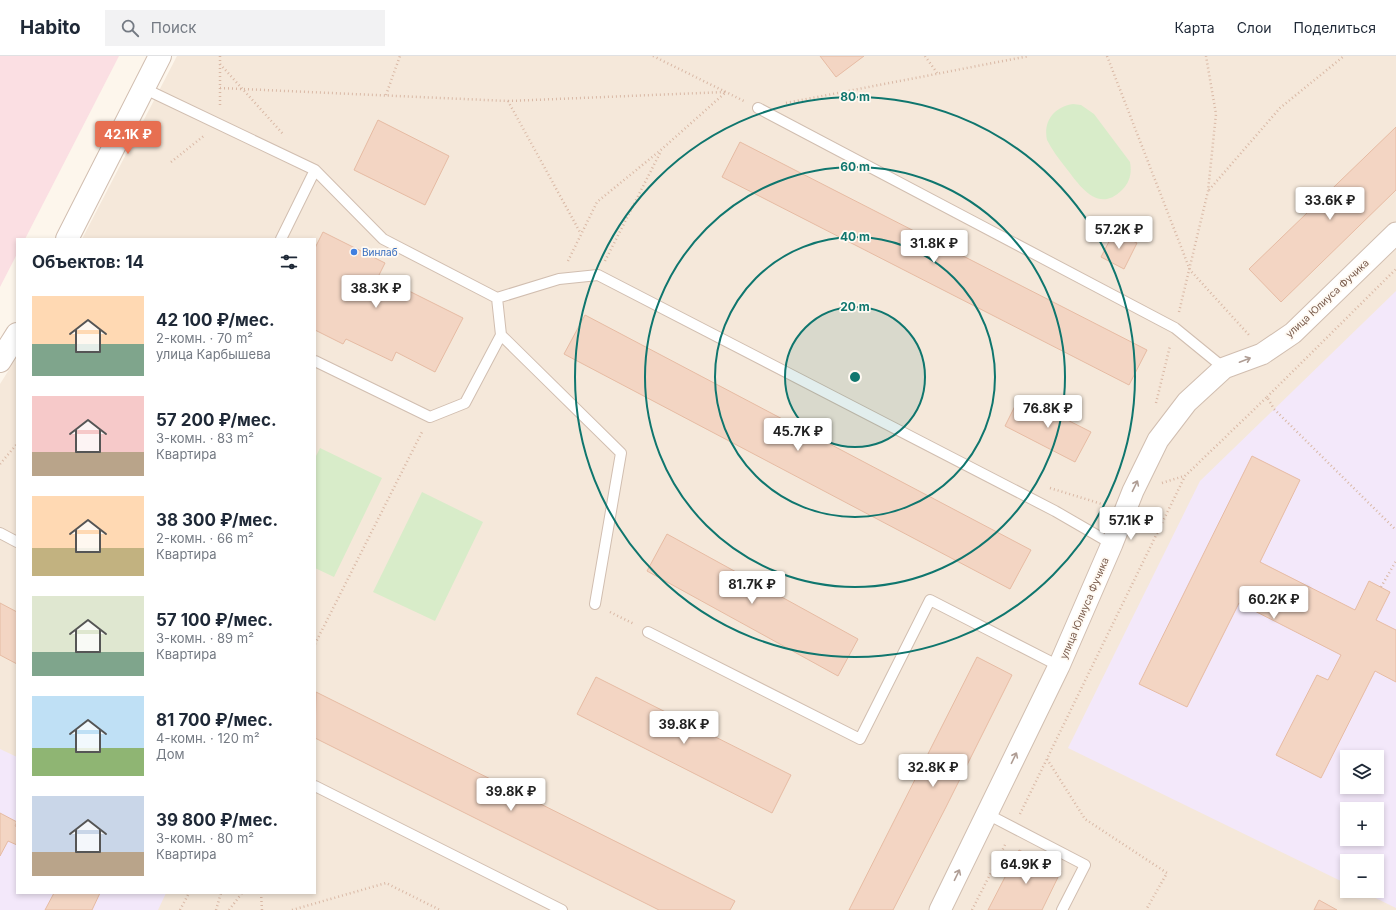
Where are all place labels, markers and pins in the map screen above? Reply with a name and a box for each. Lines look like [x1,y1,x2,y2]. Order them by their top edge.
pin: 42.1K ₽ [91,121,165,155]
pin: 33.6K ₽ [1293,187,1367,221]
pin: 57.2K ₽ [1082,216,1156,250]
pin: 31.8K ₽ [897,230,971,264]
place label: Винлаб [362,246,398,258]
marker: Винлаб [349,247,359,257]
pin: 38.3K ₽ [339,275,413,309]
centre of rings [848,370,862,384]
pin: 76.8K ₽ [1011,395,1085,429]
pin: 45.7K ₽ [761,418,835,452]
pin: 57.1K ₽ [1094,507,1168,541]
pin: 81.7K ₽ [715,571,789,605]
pin: 60.2K ₽ [1237,586,1311,620]
pin: 39.8K ₽ [647,711,721,745]
pin: 32.8K ₽ [896,754,970,788]
pin: 39.8K ₽ [474,778,548,812]
pin: 64.9K ₽ [989,851,1063,885]

